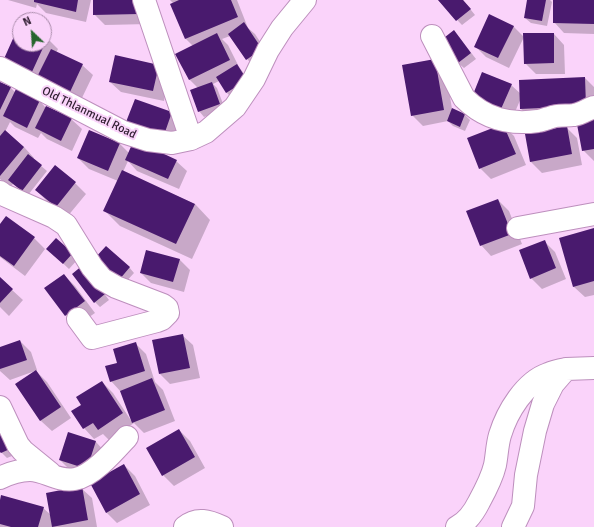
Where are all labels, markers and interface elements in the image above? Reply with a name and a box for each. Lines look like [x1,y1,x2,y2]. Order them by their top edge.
north arrow [12,12,52,52]
text: N [21,14,33,29]
street label: Old Thlanmual Road [40,84,138,142]

